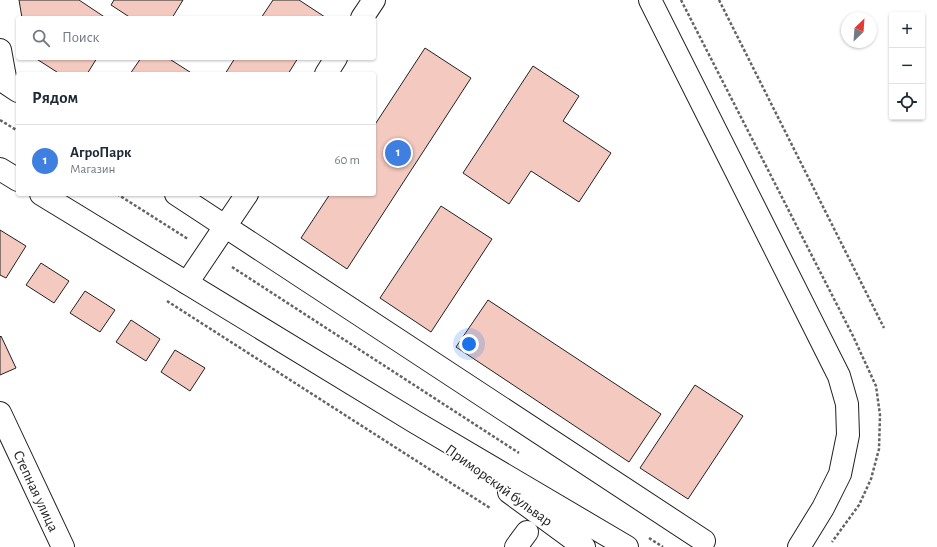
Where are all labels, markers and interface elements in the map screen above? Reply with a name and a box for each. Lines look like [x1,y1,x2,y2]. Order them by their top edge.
north arrow [841,12,877,48]
map controls [889,12,925,120]
button: + [889,12,925,48]
search box [16,16,376,60]
icon: search [30,27,52,49]
text: Поиск [62,30,100,45]
button: − [889,48,925,84]
button: locate [889,84,925,120]
text: Рядом [32,89,78,106]
pin: 1 [385,138,411,168]
text: АгроПарк [70,145,131,160]
text: 1 [43,154,47,167]
text: 60 m [334,154,360,167]
text: Магазин [70,163,116,176]
your location [459,334,479,354]
street label: Приморский бульвар [442,442,555,529]
street label: Степная улица [10,448,61,534]

